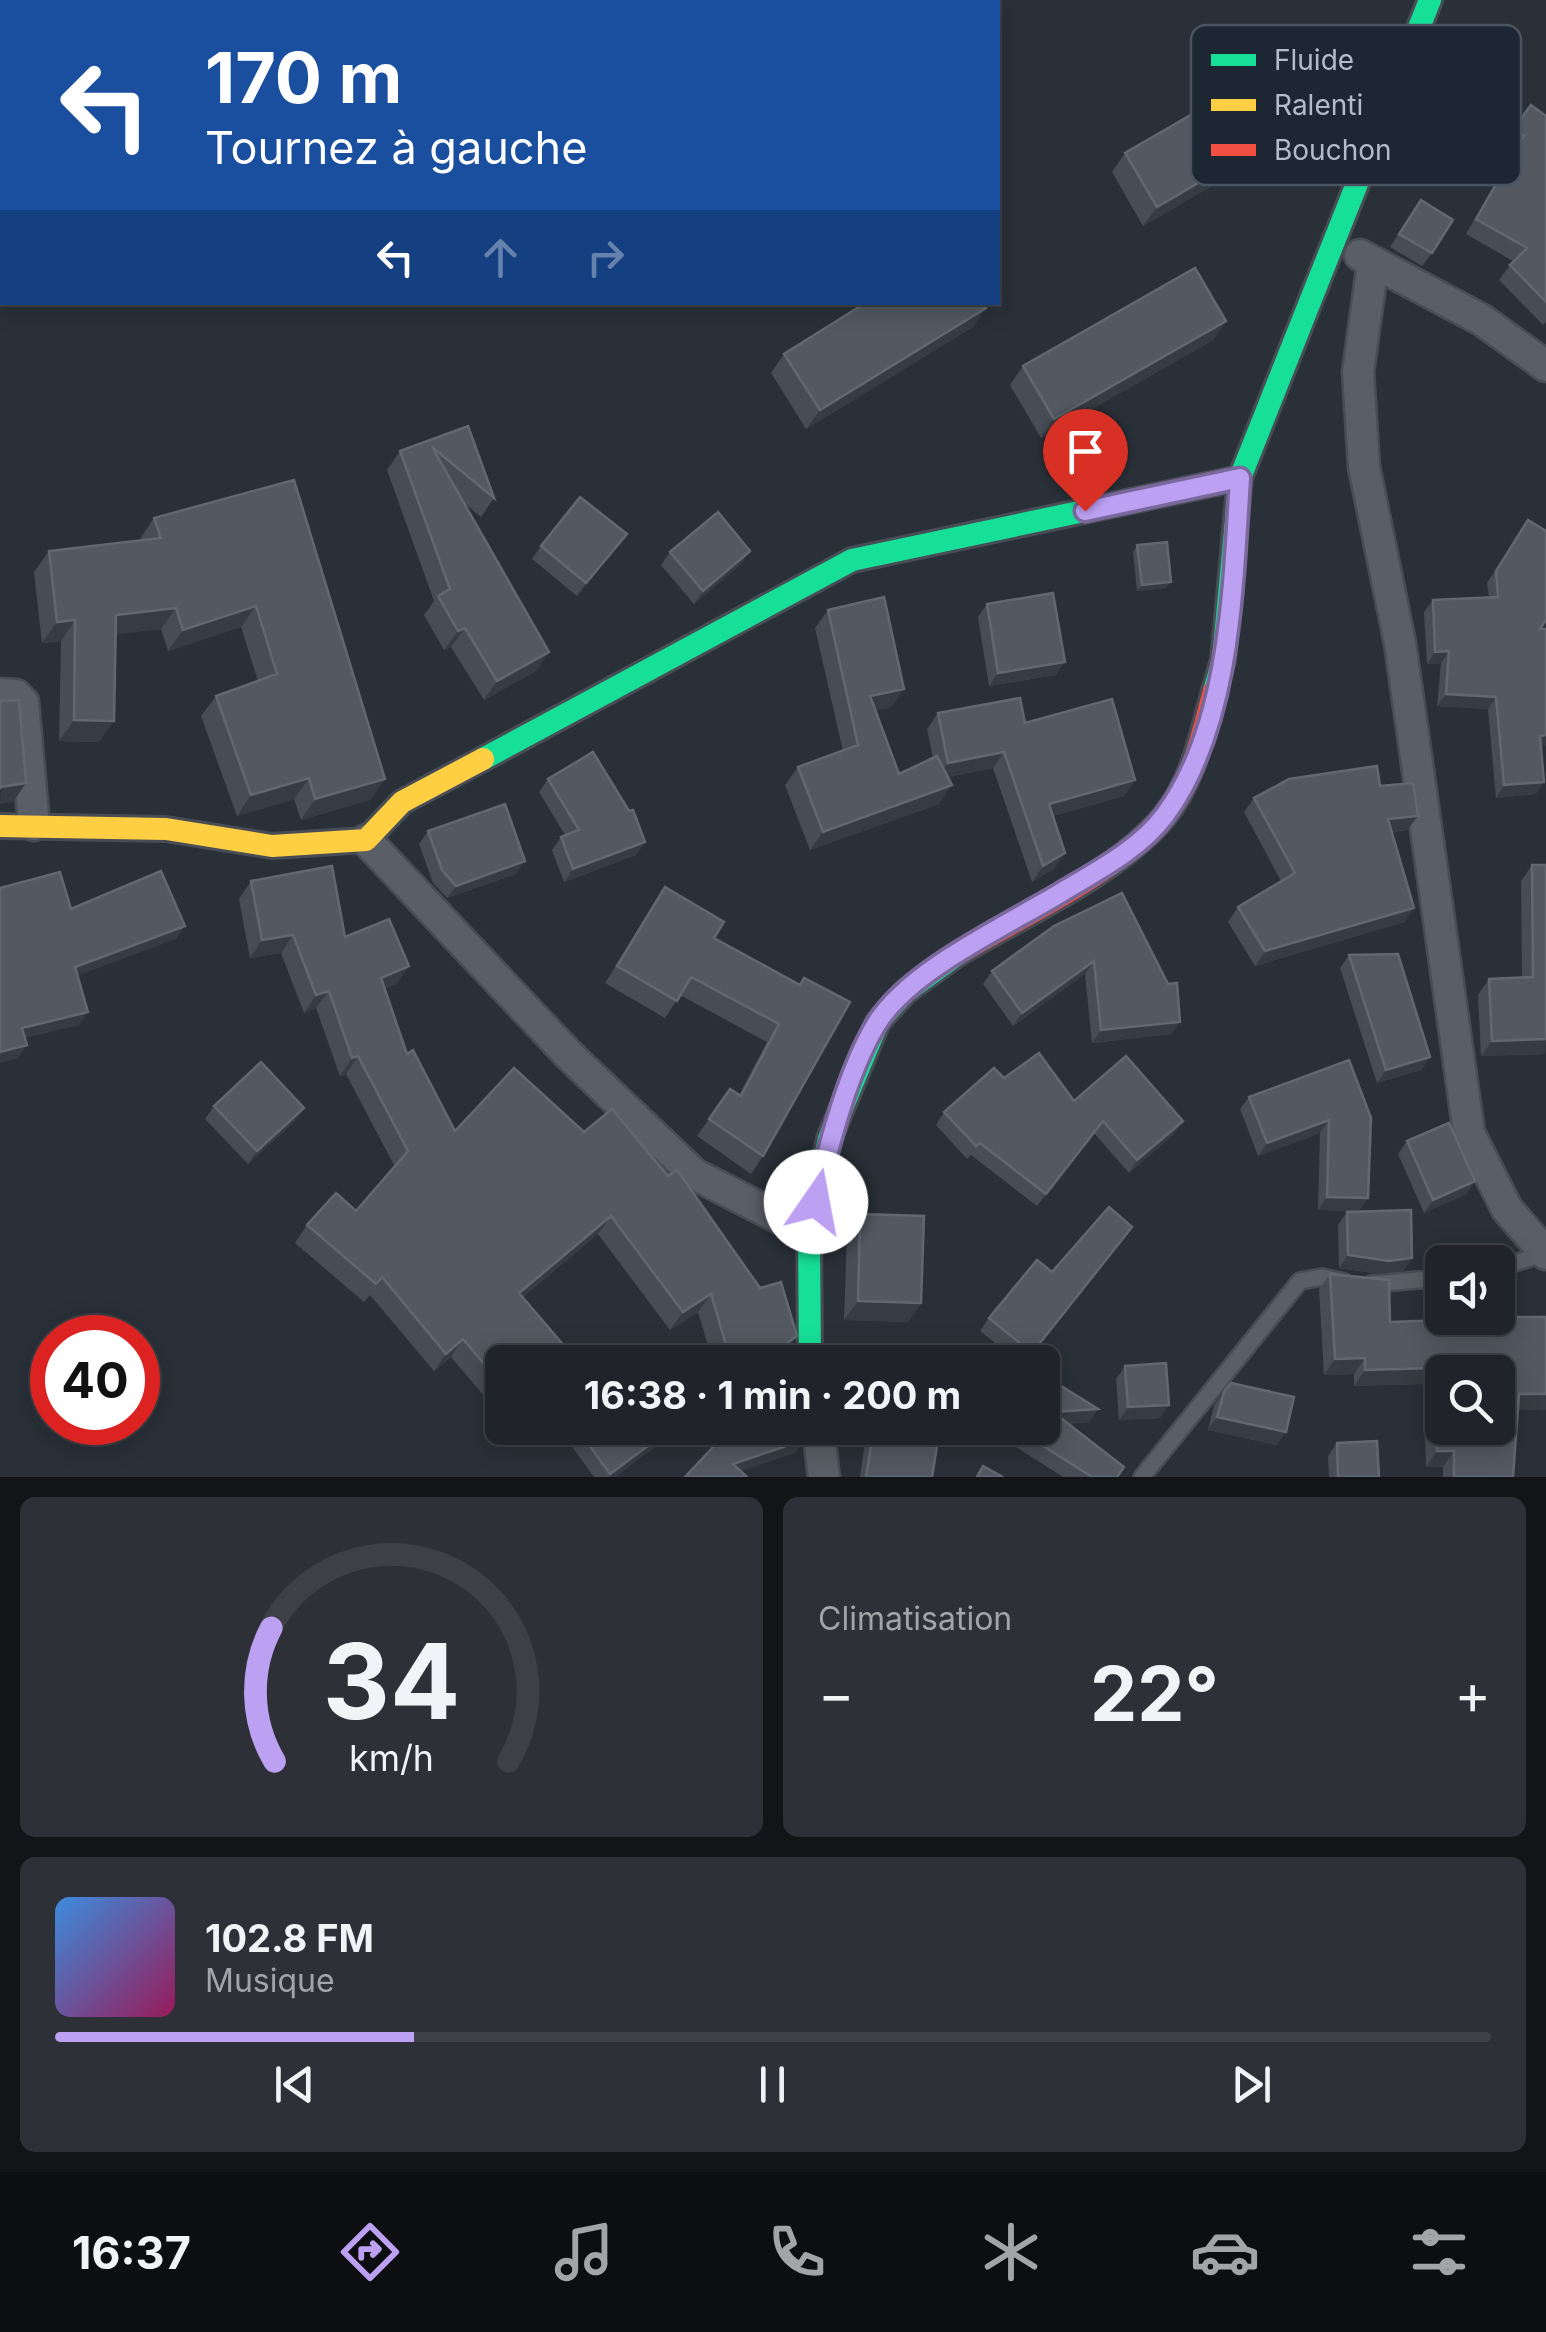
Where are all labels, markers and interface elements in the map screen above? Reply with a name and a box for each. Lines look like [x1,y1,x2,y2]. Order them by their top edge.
legend [1191,25,1521,185]
text: 170 m [205,35,402,120]
icon: left [40,40,170,170]
text: Fluide [1274,43,1354,77]
text: Ralenti [1274,88,1363,122]
text: Tournez à gauche [205,120,587,175]
text: Bouchon [1274,133,1392,167]
icon: left [368,230,423,285]
icon: ahead [473,230,528,285]
icon: right [578,230,633,285]
pin [1043,409,1128,512]
icon: arrive [1058,424,1113,479]
position arrow [764,1150,868,1254]
map controls [1425,1245,1515,1445]
button: sound [1425,1245,1515,1335]
speed limit sign: 40 [30,1315,160,1445]
button: search [1425,1355,1515,1445]
text: 16:38 · 1 min · 200 m [584,1372,961,1418]
text: Climatisation [818,1599,1012,1638]
text: 34 [323,1618,460,1744]
text: 22° [1090,1648,1219,1739]
text: − [818,1661,854,1727]
text: + [1455,1661,1491,1727]
text: km/h [349,1736,434,1780]
text: 102.8 FM [205,1915,374,1961]
text: Musique [205,1961,335,2000]
icon: previous [267,2057,322,2112]
icon: pause [745,2057,800,2112]
icon: next [1224,2057,1279,2112]
icon: directions [335,2217,405,2287]
icon: music [549,2217,619,2287]
icon: phone [762,2217,832,2287]
icon: climate [976,2217,1046,2287]
icon: car [1190,2217,1260,2287]
icon: filters [1404,2217,1474,2287]
text: 16:37 [72,2225,191,2280]

